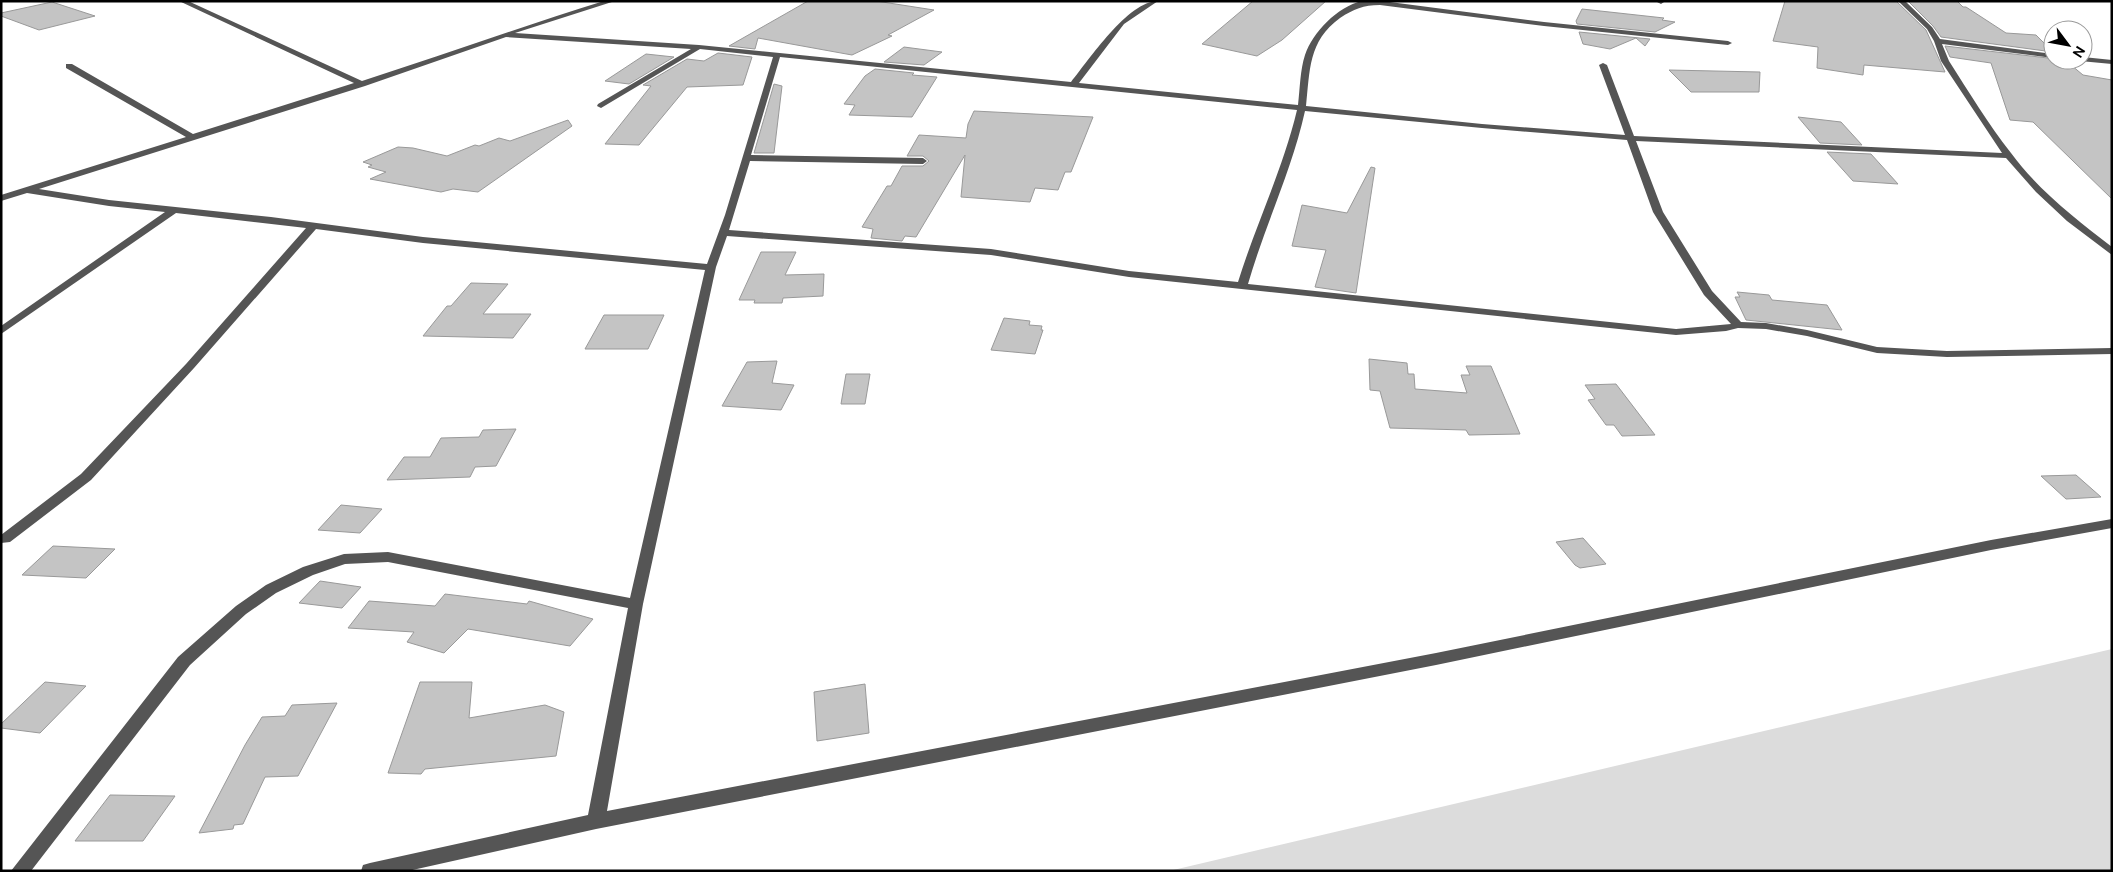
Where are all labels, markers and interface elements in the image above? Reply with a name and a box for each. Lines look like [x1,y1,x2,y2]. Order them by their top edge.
north arrow [2043,20,2093,70]
text: N [2069,43,2089,61]

